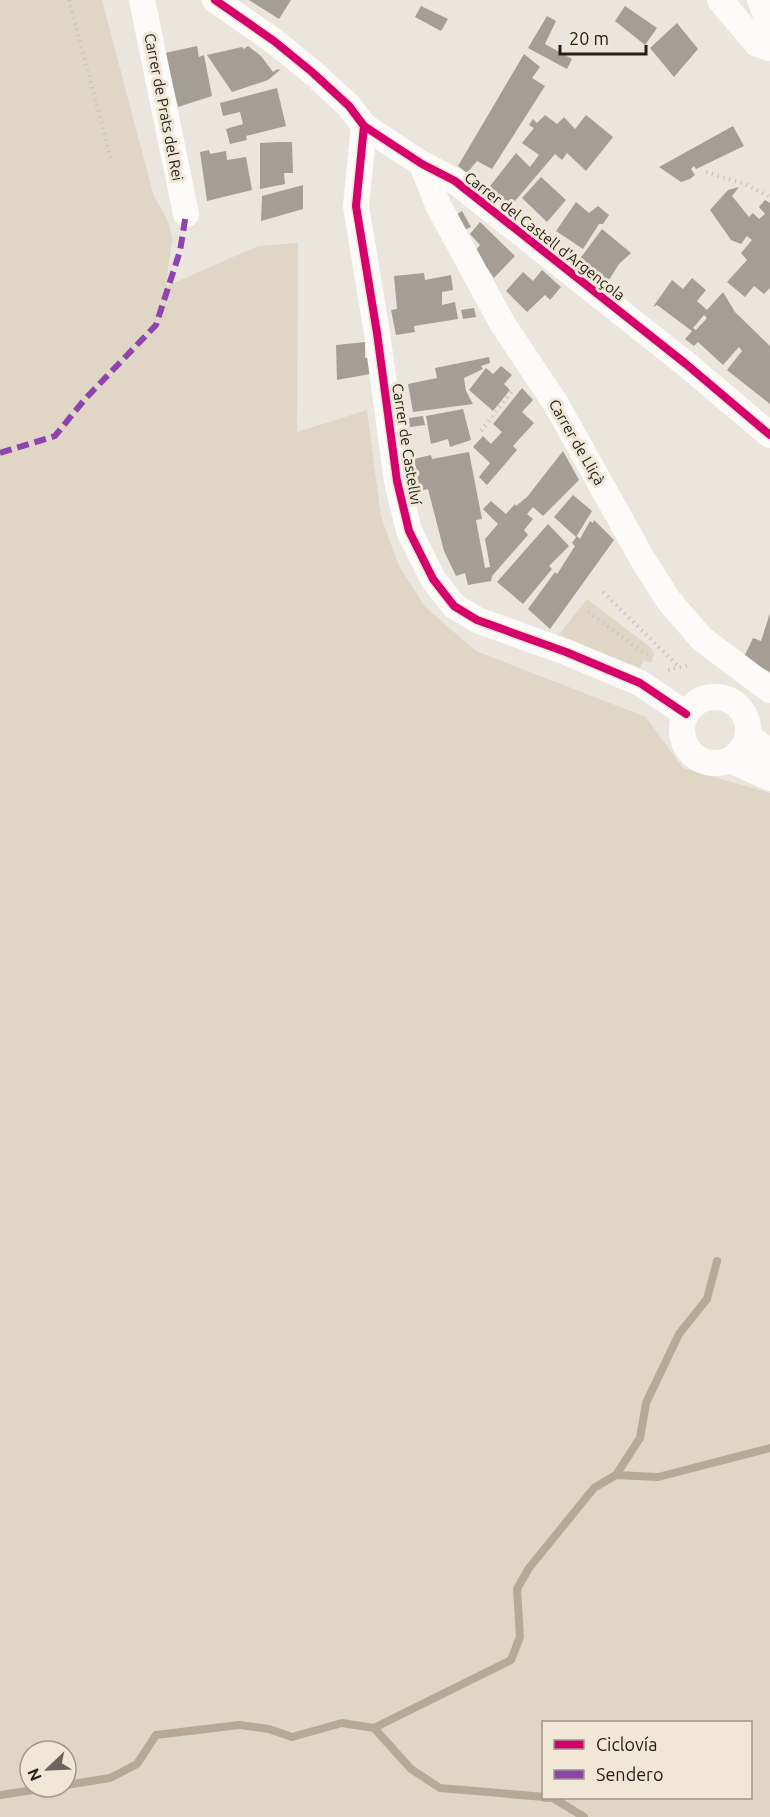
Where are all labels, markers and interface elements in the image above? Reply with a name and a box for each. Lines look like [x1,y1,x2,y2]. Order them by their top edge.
scale bar [560,18,646,56]
text: 20 m [569,28,609,48]
street label: Carrer de Prats del Rei [141,32,187,182]
street label: Carrer del Castell d'Argençola [461,168,629,304]
street label: Carrer de Castellví [389,382,425,506]
street label: Carrer de Lliçà [546,396,608,488]
legend [542,1721,752,1799]
text: Ciclovía [596,1734,657,1754]
north arrow [18,1739,78,1799]
text: Sendero [596,1764,663,1784]
text: N [24,1766,45,1784]

